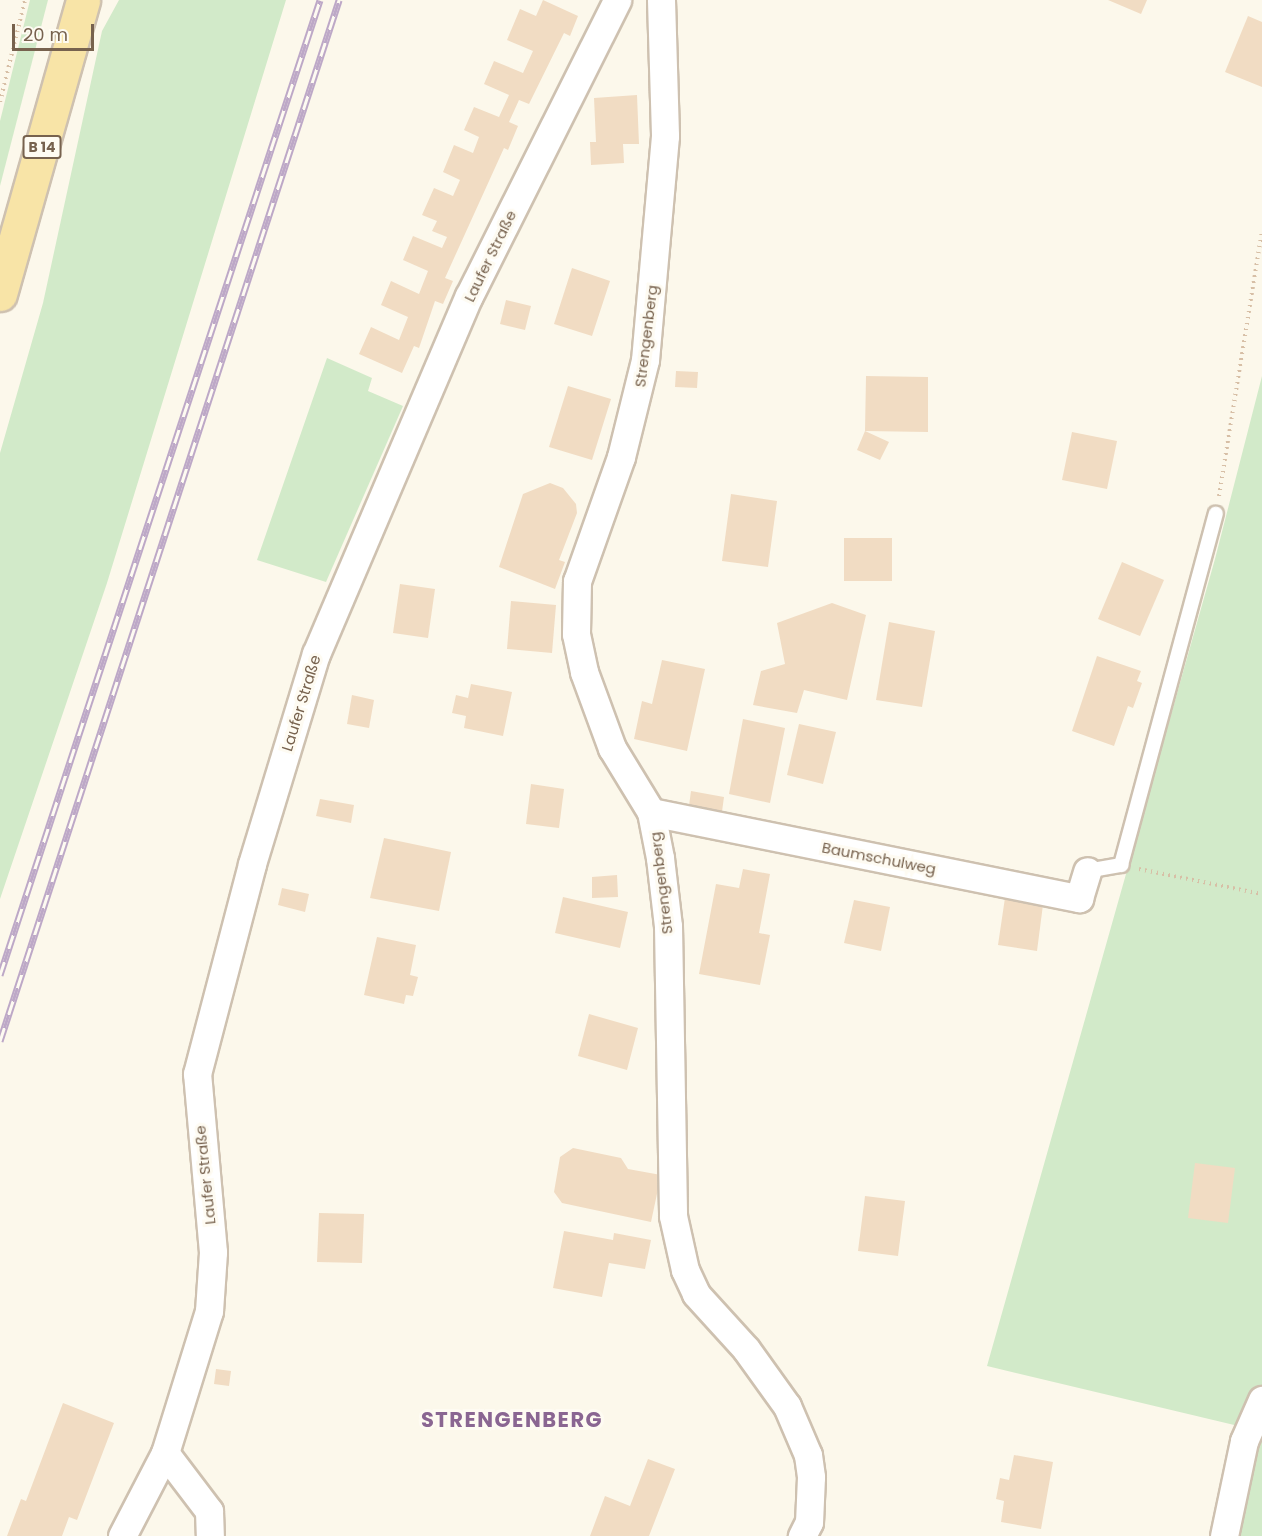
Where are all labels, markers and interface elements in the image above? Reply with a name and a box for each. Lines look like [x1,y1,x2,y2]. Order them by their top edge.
scale bar [15,12,98,50]
text: 20 m [23,22,68,47]
road number: B 14 [22,136,62,158]
street label: Laufer Straße [460,207,520,305]
street label: Strengenberg [631,284,661,388]
street label: Laufer Straße [278,653,324,753]
street label: Strengenberg [646,831,676,935]
street label: Baumschulweg [820,838,938,878]
street label: Laufer Straße [191,1125,219,1225]
district label: STRENGENBERG [421,1407,603,1433]

